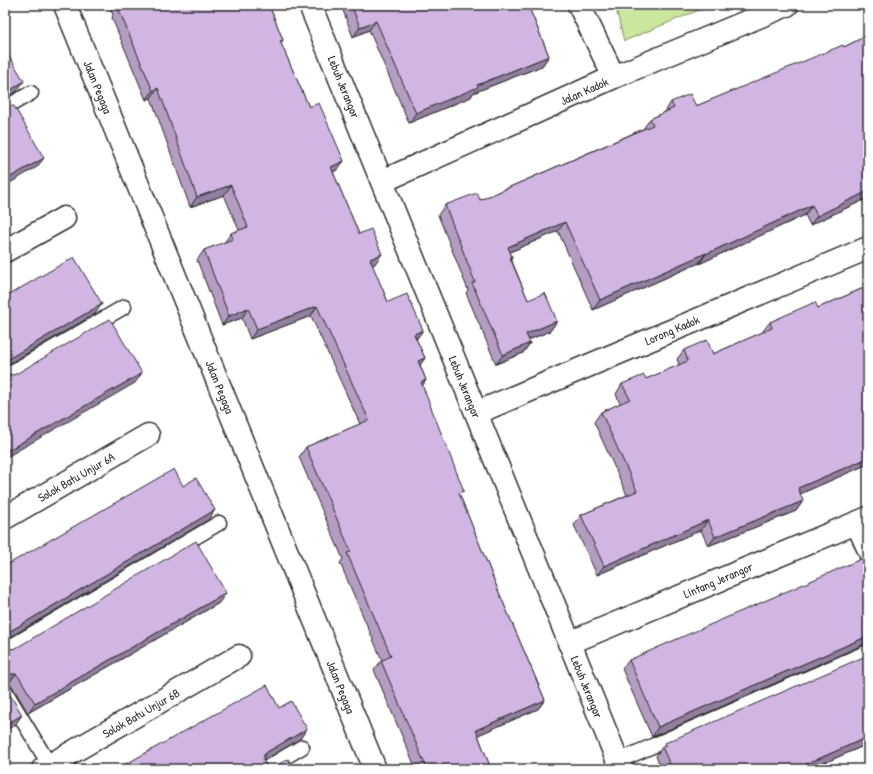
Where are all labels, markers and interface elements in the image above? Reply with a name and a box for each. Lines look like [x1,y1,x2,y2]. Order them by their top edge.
street label: Lebuh Jerangor [324,53,364,121]
street label: Jalan Pegaga [80,58,116,116]
street label: Jalan Kadok [557,73,611,109]
street label: Lorong Kadok [642,311,702,349]
street label: Lebuh Jerangor [445,353,485,421]
street label: Jalan Pegaga [202,358,238,416]
street label: Solok Batu Unjur 6A [34,448,118,506]
street label: Lintang Jerangor [681,558,756,602]
street label: Lebuh Jerangor [567,653,607,721]
street label: Jalan Pegaga [323,658,359,716]
street label: Solok Batu Unjur 6B [99,684,183,742]

